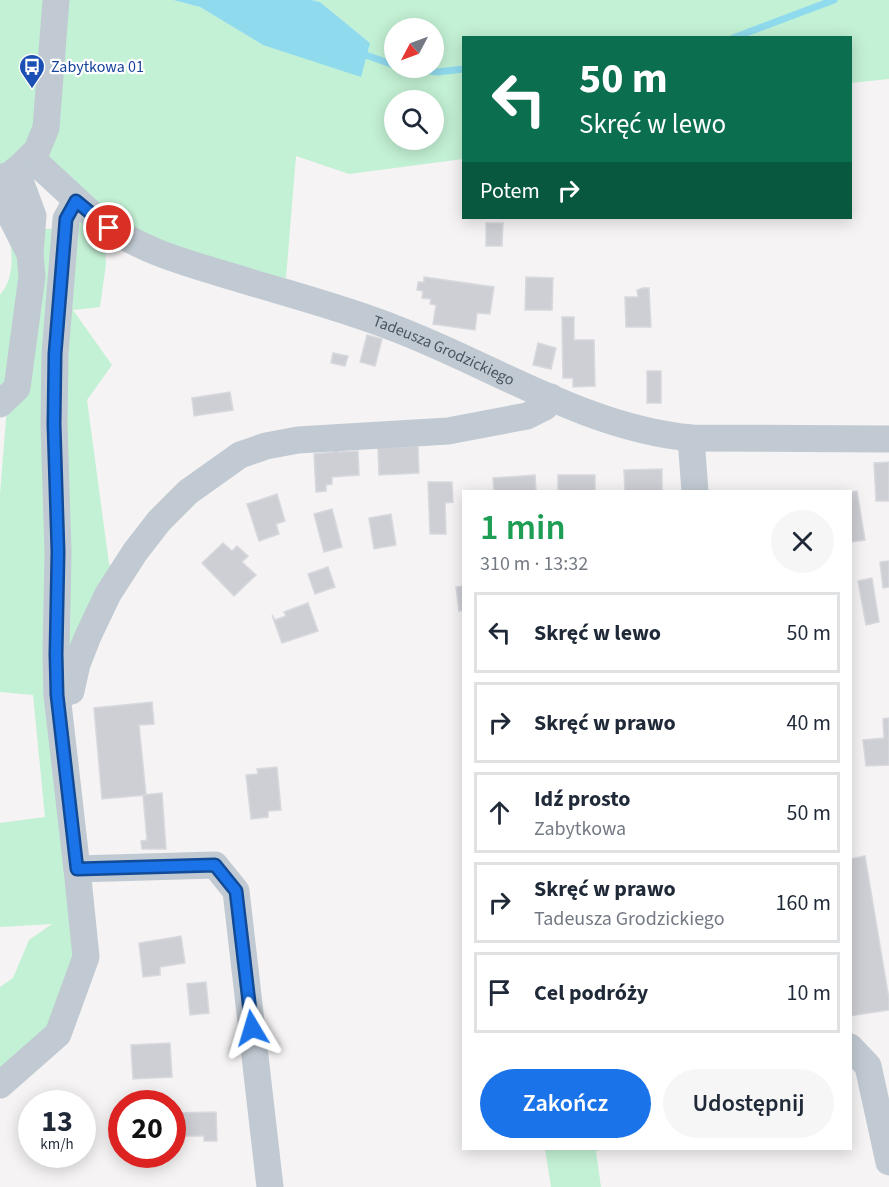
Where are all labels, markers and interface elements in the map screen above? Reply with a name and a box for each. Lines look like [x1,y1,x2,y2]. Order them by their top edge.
north arrow [384,18,444,78]
map controls [384,18,444,150]
text: 50 m [579,49,668,109]
bus stop icon: Zabytkowa 01 [17,52,47,90]
place label: Zabytkowa 01 [51,56,144,78]
icon: left [480,60,558,138]
button: search [384,90,444,150]
text: Skręć w lewo [579,105,726,144]
icon: right [552,174,585,207]
text: Potem [480,175,540,207]
pin [83,202,134,253]
icon: arrive [92,211,125,244]
street label: Tadeusza Grodzickiego [370,310,518,391]
text: 1 min [480,502,566,553]
button: close [771,510,834,573]
text: 310 m · 13:32 [480,550,588,578]
icon: left [483,616,516,649]
text: Skręć w lewo [534,617,661,649]
text: 50 m [786,617,831,649]
icon: right [483,706,516,739]
text: Skręć w prawo [534,707,676,739]
text: 40 m [786,707,831,739]
text: Idź prosto [534,783,631,815]
icon: ahead [483,796,516,829]
text: 50 m [786,797,831,829]
text: Zabytkowa [534,815,626,843]
text: Skręć w prawo [534,873,676,905]
icon: right [483,886,516,919]
text: 160 m [776,887,831,919]
text: Tadeusza Grodzickiego [534,905,725,933]
icon: arrive [483,976,516,1009]
text: Cel podróży [534,977,648,1009]
text: 10 m [786,977,831,1009]
position arrow [220,996,284,1060]
button: Zakończ [480,1069,651,1138]
button: Udostępnij [663,1069,834,1138]
speed limit sign: 20 [108,1090,186,1168]
text: 13 [41,1100,73,1143]
text: km/h [40,1134,74,1155]

